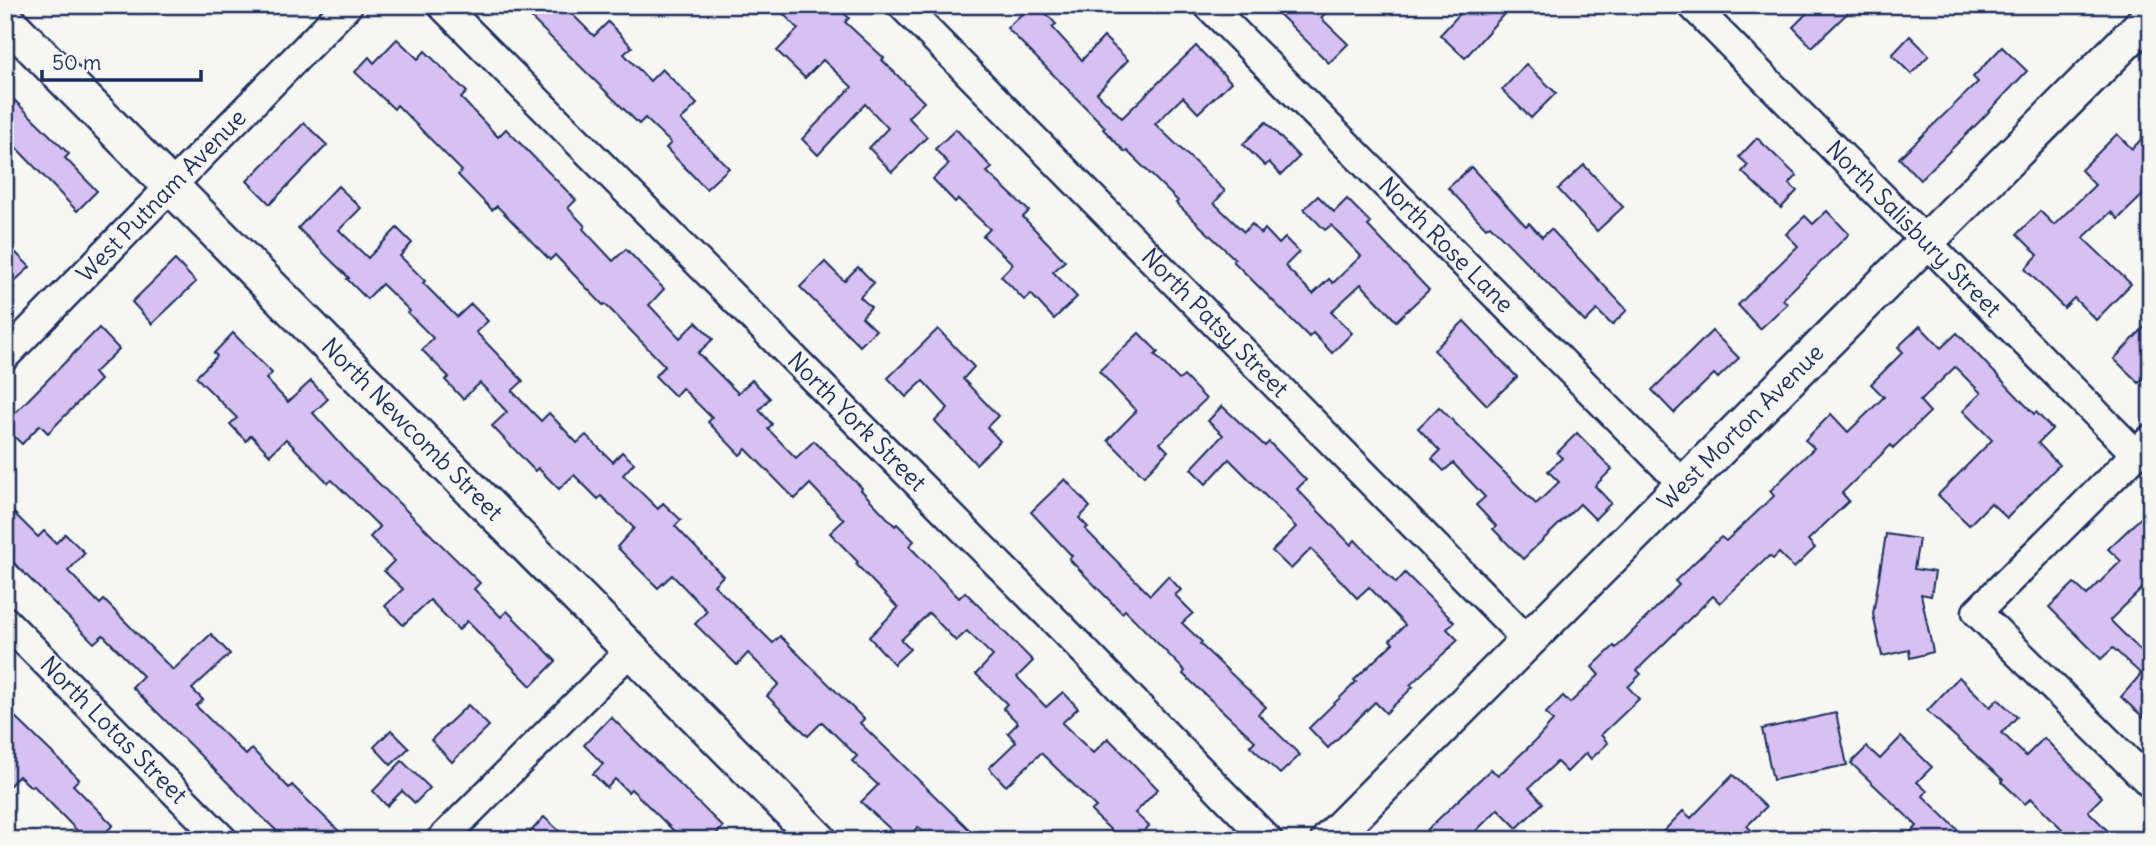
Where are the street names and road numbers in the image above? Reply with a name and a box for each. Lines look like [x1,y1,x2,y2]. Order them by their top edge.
street label: West Putnam Avenue [70,102,252,288]
street label: North Salisbury Street [1820,134,2008,323]
street label: North Rose Lane [1373,170,1520,318]
street label: North Patsy Street [1136,241,1295,403]
street label: North Newcomb Street [316,331,510,526]
street label: West Morton Avenue [1651,337,1829,516]
street label: North York Street [782,345,933,497]
street label: North Lotas Street [35,649,194,809]

